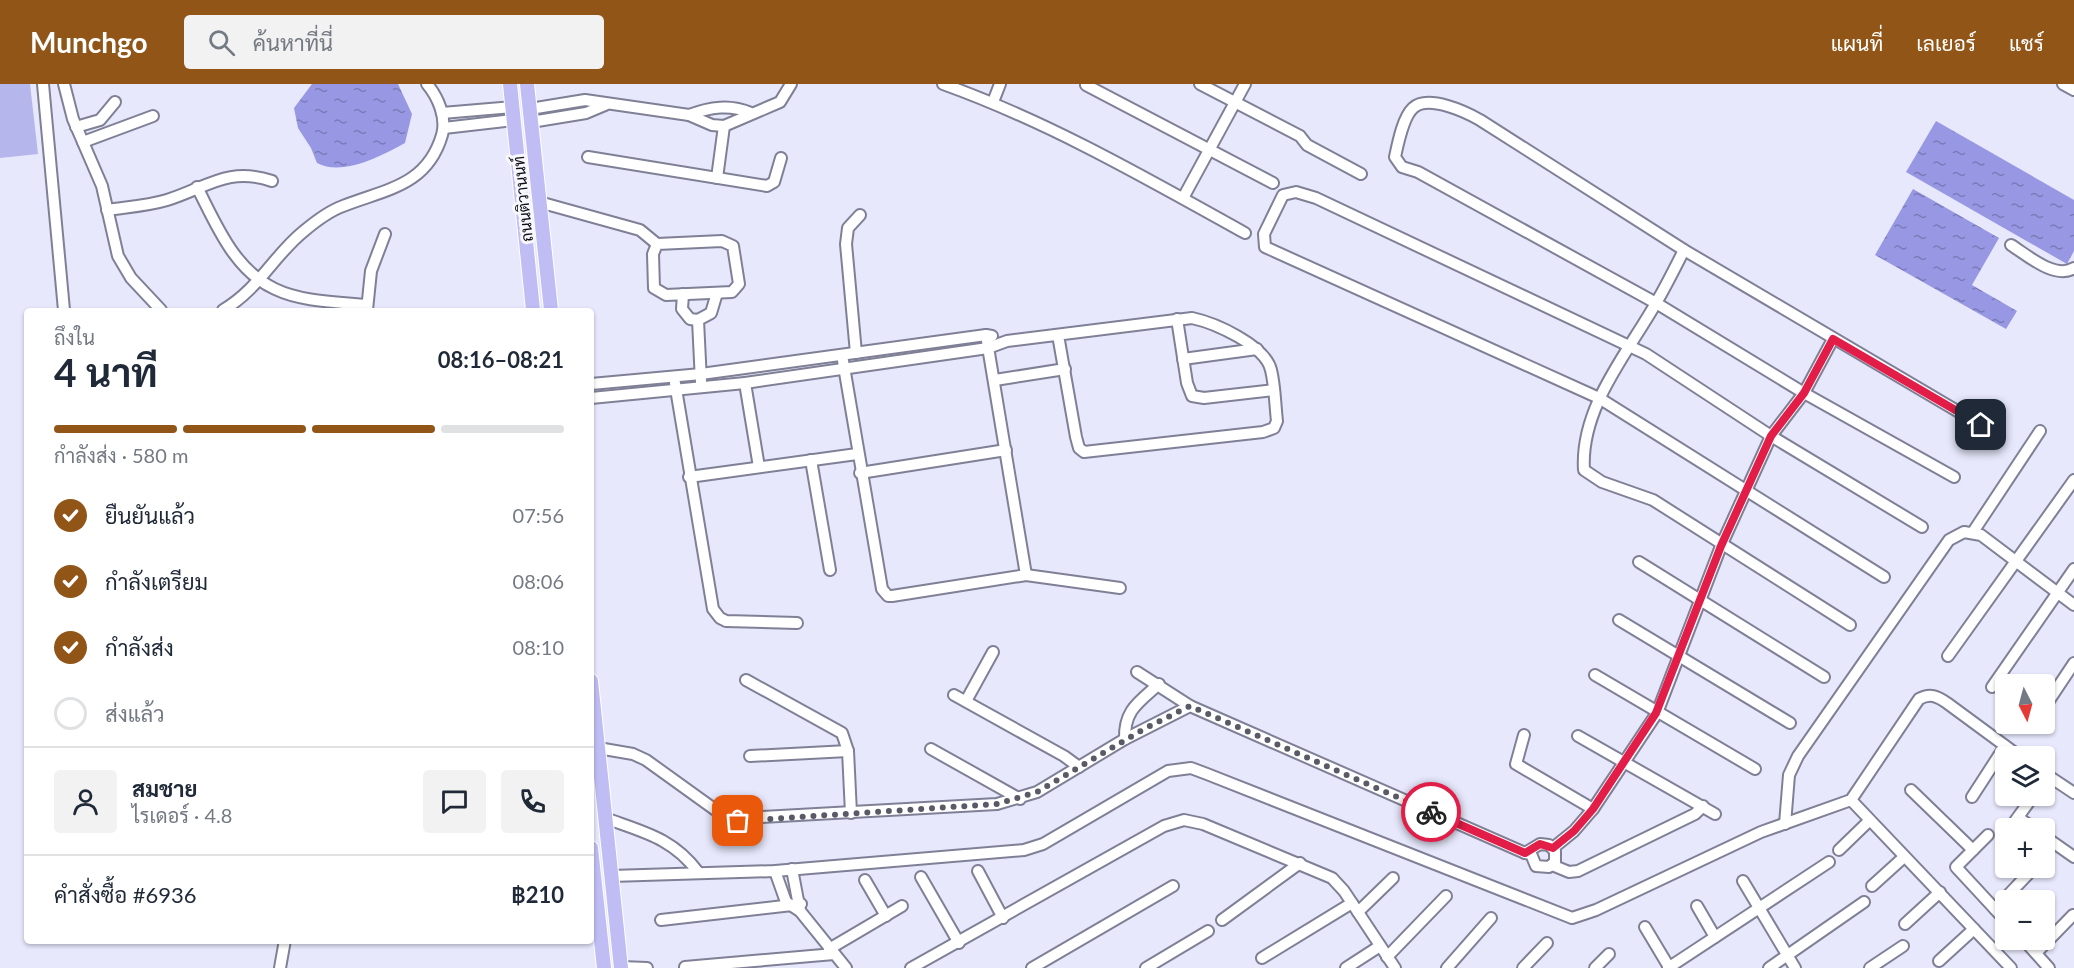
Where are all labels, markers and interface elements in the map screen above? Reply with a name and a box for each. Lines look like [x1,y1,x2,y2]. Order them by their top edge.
search box [184,15,604,69]
text: Munchgo [30,25,148,59]
icon: search [205,26,238,59]
text: ค้นหาที่นี่ [253,29,333,56]
text: แผนที่ [1831,30,1883,55]
text: เลเยอร์ [1916,30,1976,55]
text: แชร์ [2009,30,2044,55]
street label: ถนนติวานนท์ [506,155,536,243]
text: ถึงใน [54,325,95,349]
text: 08:16–08:21 [438,346,564,373]
text: 4 นาที [54,349,158,395]
pin [1955,399,2006,450]
icon: home [1964,408,1997,441]
text: กำลังส่ง · 580 m [54,443,188,467]
icon: check [54,499,87,532]
text: ยืนยันแล้ว [105,502,195,529]
text: 07:56 [513,503,564,527]
icon: check [54,565,87,598]
text: กำลังเตรียม [105,568,208,595]
text: 08:06 [513,569,564,593]
icon: check [54,631,87,664]
text: กำลังส่ง [105,634,174,661]
text: 08:10 [513,635,564,659]
north arrow [1995,674,2055,734]
map controls [1995,674,2055,950]
text: ส่งแล้ว [105,700,165,727]
button: layers [1995,746,2055,806]
button: person [54,770,117,833]
button: chat [423,770,486,833]
button: phone [501,770,564,833]
text: สมชาย [132,775,198,802]
courier [1401,782,1461,842]
pin [712,795,763,846]
icon: bike [1415,796,1448,829]
text: ไรเดอร์ · 4.8 [132,803,232,827]
icon: bag [721,804,754,837]
button: + [1995,818,2055,878]
text: คำสั่งซื้อ #6936 [54,881,197,908]
text: ฿210 [511,881,564,908]
button: − [1995,890,2055,950]

